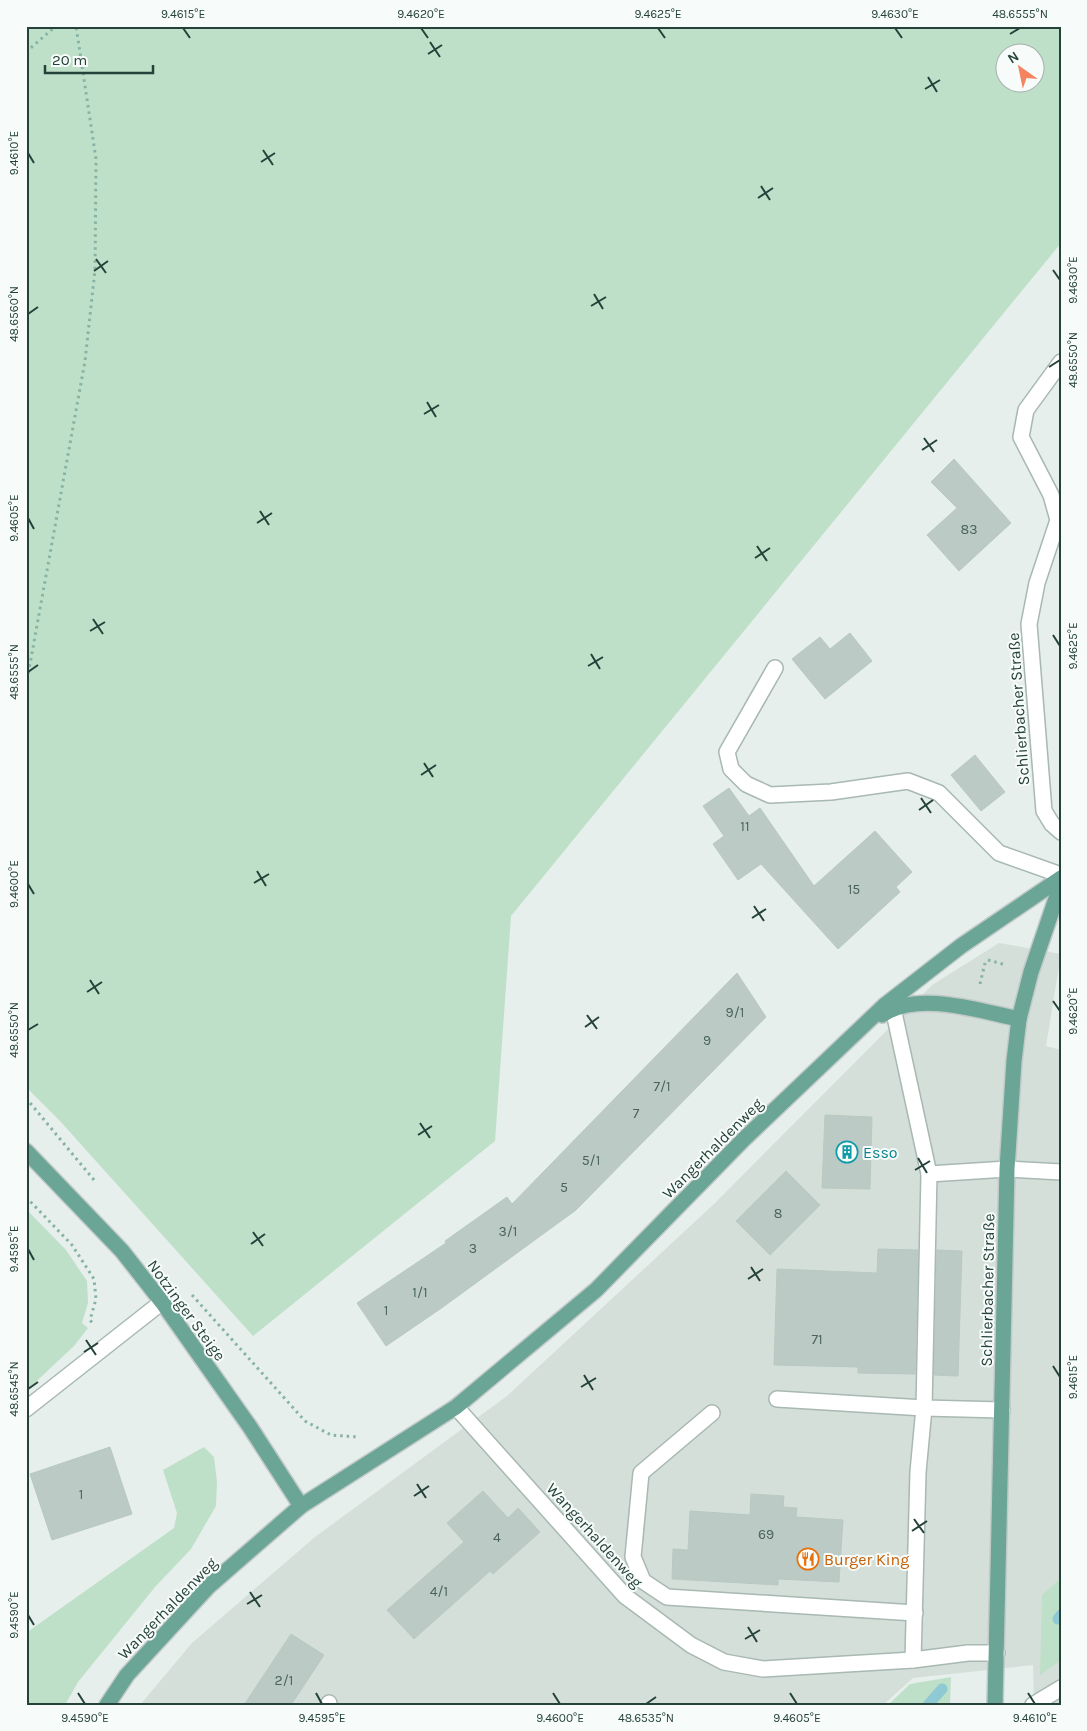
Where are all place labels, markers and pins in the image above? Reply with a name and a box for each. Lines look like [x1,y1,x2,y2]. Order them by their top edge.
building icon: Esso [835,1140,859,1164]
place label: Esso [863,1143,898,1162]
restaurant icon: Burger King [796,1547,820,1571]
place label: Burger King [824,1550,909,1569]

